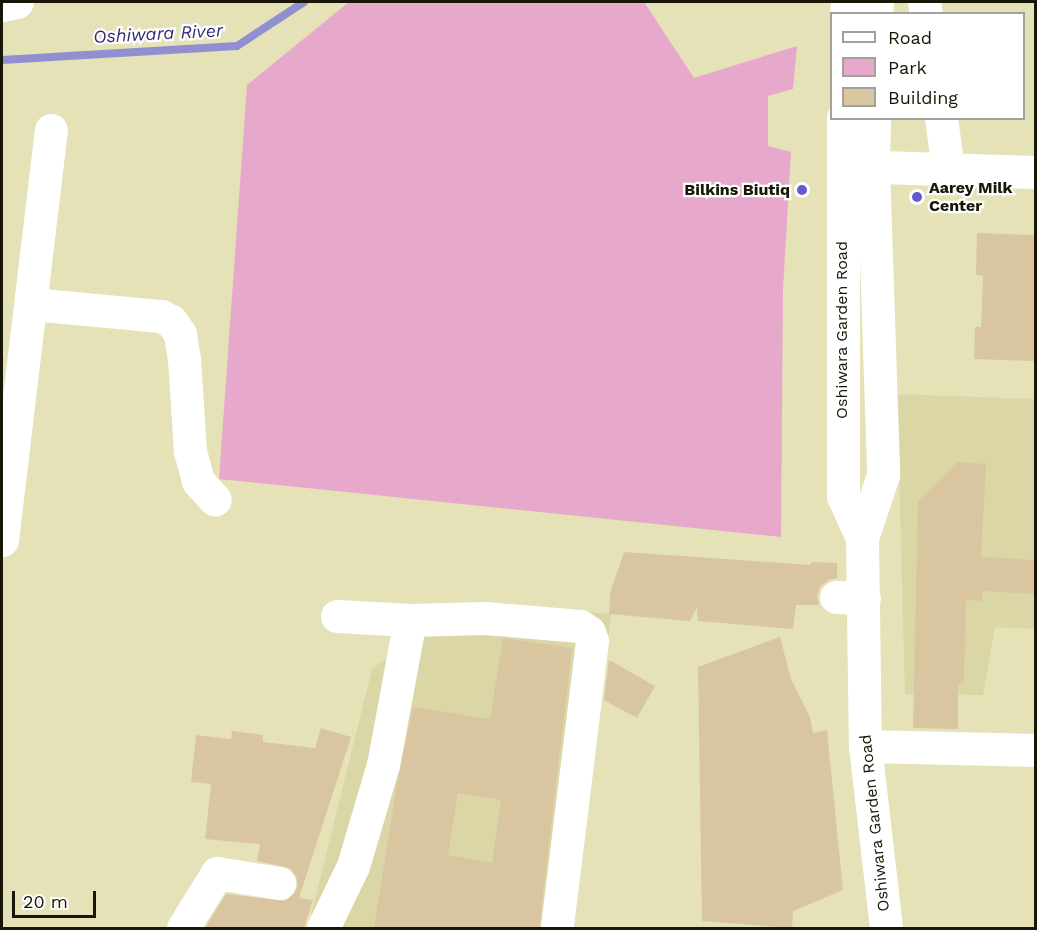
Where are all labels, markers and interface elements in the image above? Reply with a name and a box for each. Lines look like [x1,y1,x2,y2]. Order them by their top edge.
legend [830,12,1025,120]
water label: Oshiwara River [93,20,223,48]
text: Road [888,27,932,48]
text: Park [888,57,927,78]
text: Building [888,87,958,108]
place label: Aarey Milk Center [929,178,1013,216]
place label: Bilkins Biutiq [684,180,790,200]
marker: Bilkins Biutiq [795,183,809,197]
marker: Aarey Milk Center [910,190,924,204]
street label: Oshiwara Garden Road [832,241,852,419]
street label: Oshiwara Garden Road [856,733,894,913]
scale bar [15,879,99,917]
text: 20 m [23,891,68,912]

